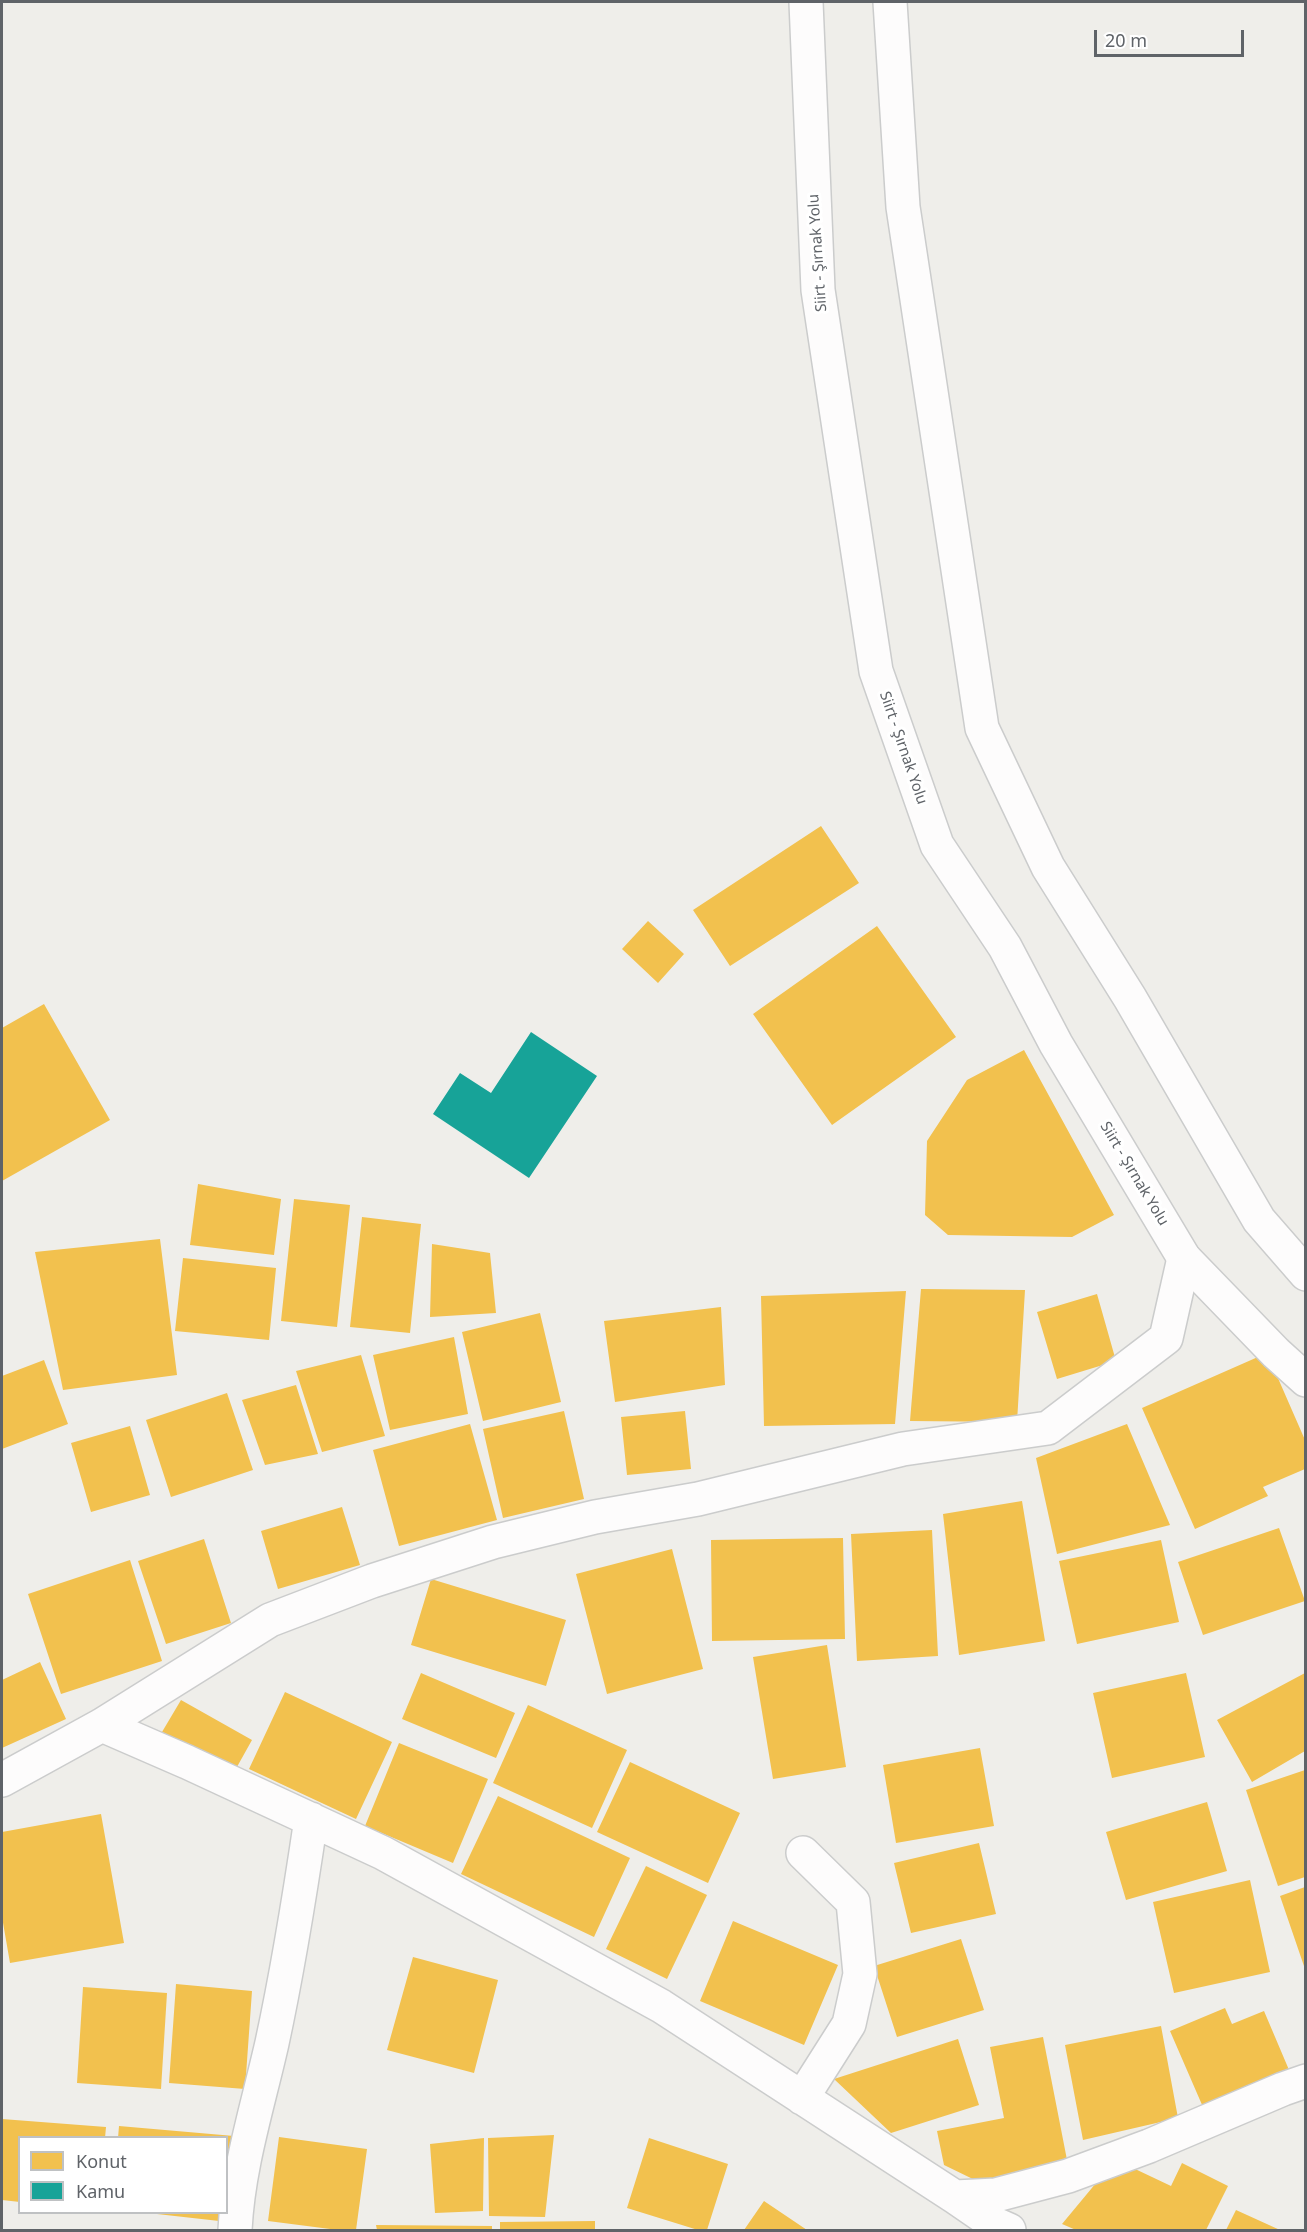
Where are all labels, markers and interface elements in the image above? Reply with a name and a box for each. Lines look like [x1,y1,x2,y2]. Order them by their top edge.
scale bar [1097,18,1247,56]
text: 20 m [1105,28,1147,52]
street label: Siirt - Şırnak Yolu [805,193,831,313]
street label: Siirt - Şırnak Yolu [875,689,931,807]
street label: Siirt - Şırnak Yolu [1096,1119,1172,1229]
legend [18,2136,228,2214]
text: Konut [76,2149,127,2173]
text: Kamu [76,2179,125,2203]

